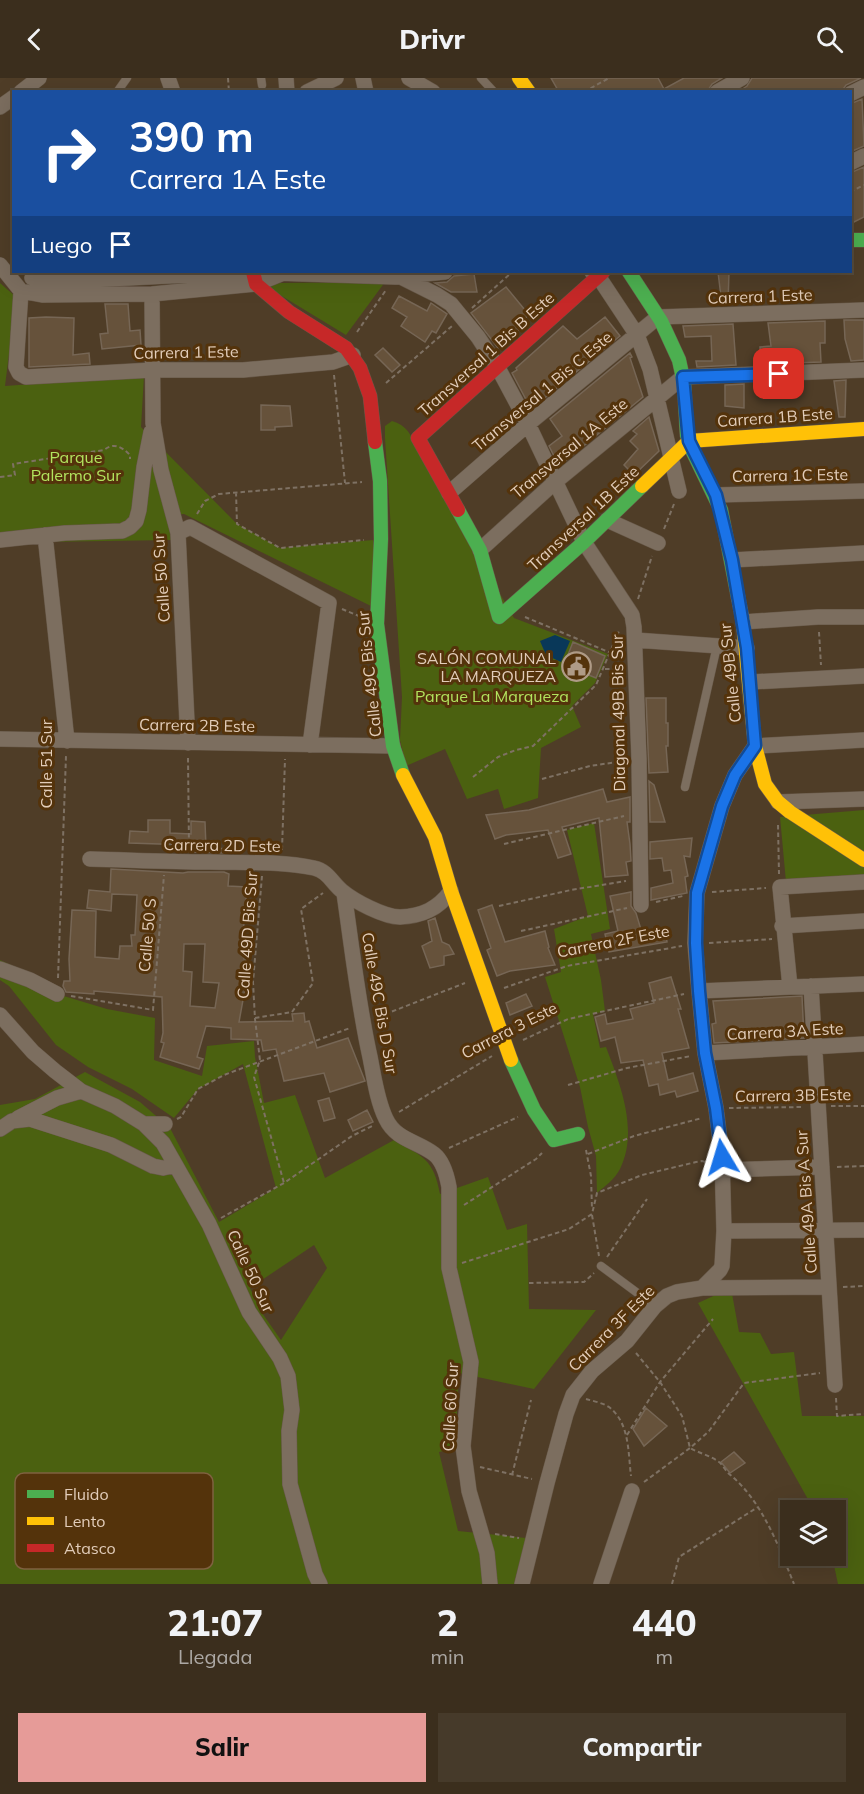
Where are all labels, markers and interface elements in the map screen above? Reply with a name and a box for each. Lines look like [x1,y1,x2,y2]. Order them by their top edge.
text: Drivr [399,22,465,56]
icon: back [18,23,51,56]
icon: search [813,23,846,56]
text: 390 m [129,110,254,163]
icon: right [30,114,108,192]
text: Carrera 1A Este [129,162,326,196]
icon: arrive [104,228,137,261]
text: Luego [30,231,92,259]
street label: Carrera 1 Este [707,284,813,308]
street label: Transversal 1 Bis B Este [414,288,558,420]
street label: Transversal 1 Bis C Este [468,327,616,455]
street label: Carrera 1 Este [133,341,239,363]
pin [753,348,804,399]
icon: arrive [762,357,795,390]
street label: Transversal 1A Este [507,393,631,503]
street label: Carrera 1B Este [716,403,834,431]
park label: Parque Palermo Sur [31,447,121,485]
street label: Transversal 1B Este [523,461,643,575]
street label: Carrera 1C Este [732,464,848,486]
street label: Calle 50 Sur [148,533,174,623]
street label: Calle 49C Bis Sur [352,610,386,738]
street label: Calle 49B Sur [715,622,745,724]
street label: Diagonal 49B Bis Sur [607,634,629,792]
place label: SALÓN COMUNAL LA MARQUEZA [417,648,556,686]
public building icon: SALÓN COMUNAL LA MARQUEZA [561,651,593,683]
park label: Parque La Marqueza [415,686,569,706]
street label: Carrera 2B Este [139,714,255,736]
street label: Calle 51 Sur [36,719,56,809]
street label: Carrera 2D Este [163,834,281,856]
street label: Calle 49D Bis Sur [233,870,261,1000]
street label: Calle 50 S [134,897,160,973]
street label: Carrera 2F Este [555,920,671,962]
street label: Calle 49C Bis D Sur [358,931,402,1075]
street label: Carrera 3 Este [458,997,560,1063]
street label: Carrera 3A Este [726,1018,844,1044]
street label: Carrera 3B Este [735,1084,851,1106]
position arrow [690,1125,754,1189]
street label: Calle 49A Bis A Sur [791,1129,821,1274]
street label: Calle 50 Sur [223,1226,279,1316]
street label: Carrera 3F Este [564,1281,658,1375]
street label: Calle 60 Sur [438,1362,462,1452]
legend [15,1473,213,1569]
text: Fluido [64,1484,109,1504]
map controls [780,1500,846,1566]
button: layers [780,1500,846,1566]
text: Lento [64,1511,105,1531]
text: Atasco [64,1538,116,1558]
text: 21:07 [167,1600,263,1645]
text: 2 [437,1600,458,1645]
text: 440 [632,1600,697,1645]
text: Llegada [178,1644,253,1669]
text: min [430,1644,465,1669]
text: m [655,1644,673,1669]
button: Salir [18,1713,426,1782]
button: Compartir [438,1713,846,1782]

